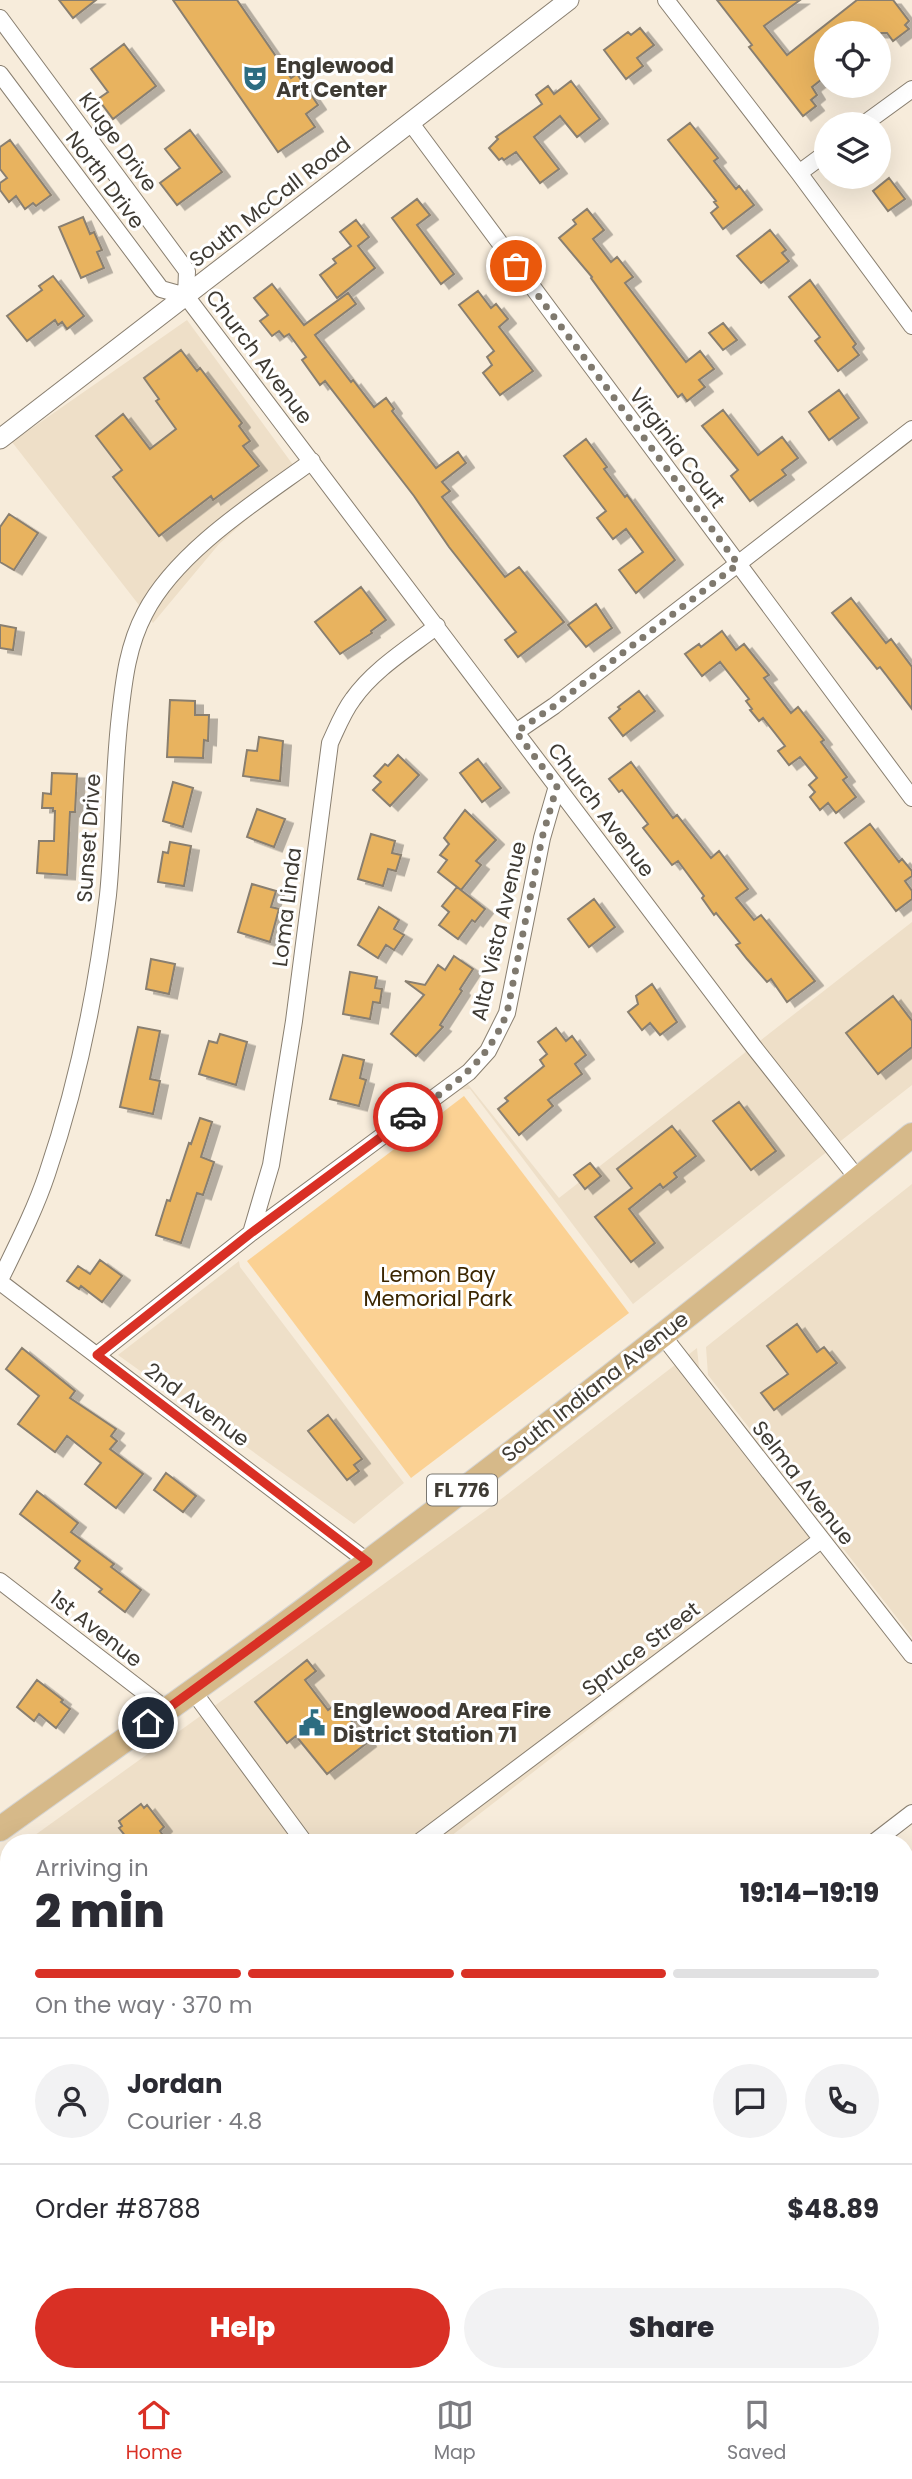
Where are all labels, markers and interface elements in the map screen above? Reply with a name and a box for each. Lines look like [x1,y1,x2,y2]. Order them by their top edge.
map controls [814,21,891,189]
button: locate [814,21,891,98]
place label: Englewood Art Center [276,51,394,104]
theatre icon: Englewood Art Center [240,63,270,93]
street label: Kluge Drive [72,86,164,197]
button: layers [814,112,891,189]
street label: North Drive [59,125,152,234]
street label: South McCall Road [183,129,357,274]
pin [486,236,546,296]
icon: bag [497,247,535,285]
street label: Church Avenue [199,283,320,430]
street label: Virginia Court [623,382,732,514]
street label: Church Avenue [541,736,662,883]
street label: Sunset Drive [70,773,107,903]
street label: Alta Vista Avenue [464,838,533,1024]
street label: Loma Linda [265,846,308,968]
courier [373,1082,443,1152]
icon: car [389,1098,427,1136]
park label: Lemon Bay Memorial Park [363,1260,513,1313]
street label: South Indiana Avenue [495,1304,694,1469]
street label: 2nd Avenue [139,1356,256,1454]
street label: Selma Avenue [746,1414,861,1551]
road number: FL 776 [427,1474,497,1506]
street label: 1st Avenue [44,1583,148,1674]
street label: Spruce Street [576,1595,706,1703]
pin [118,1693,178,1753]
place label: Englewood Area Fire District Station 71 [333,1696,551,1749]
icon: home [129,1704,167,1742]
public building icon: Englewood Area Fire District Station 71 [297,1708,327,1738]
text: Arriving in [35,1852,149,1884]
text: 19:14–19:19 [740,1875,879,1911]
text: 2 min [35,1879,165,1943]
text: On the way · 370 m [35,1989,252,2021]
button: person [35,2064,109,2138]
button: chat [713,2064,787,2138]
button: phone [805,2064,879,2138]
text: Jordan [127,2066,223,2102]
text: Courier · 4.8 [127,2105,262,2137]
text: Order #8788 [35,2191,201,2227]
text: $48.89 [787,2191,879,2227]
button: Help [35,2288,450,2368]
button: Share [464,2288,879,2368]
tab: Home [126,2396,182,2467]
tab: Map [434,2396,476,2467]
tab: Saved [727,2396,786,2467]

